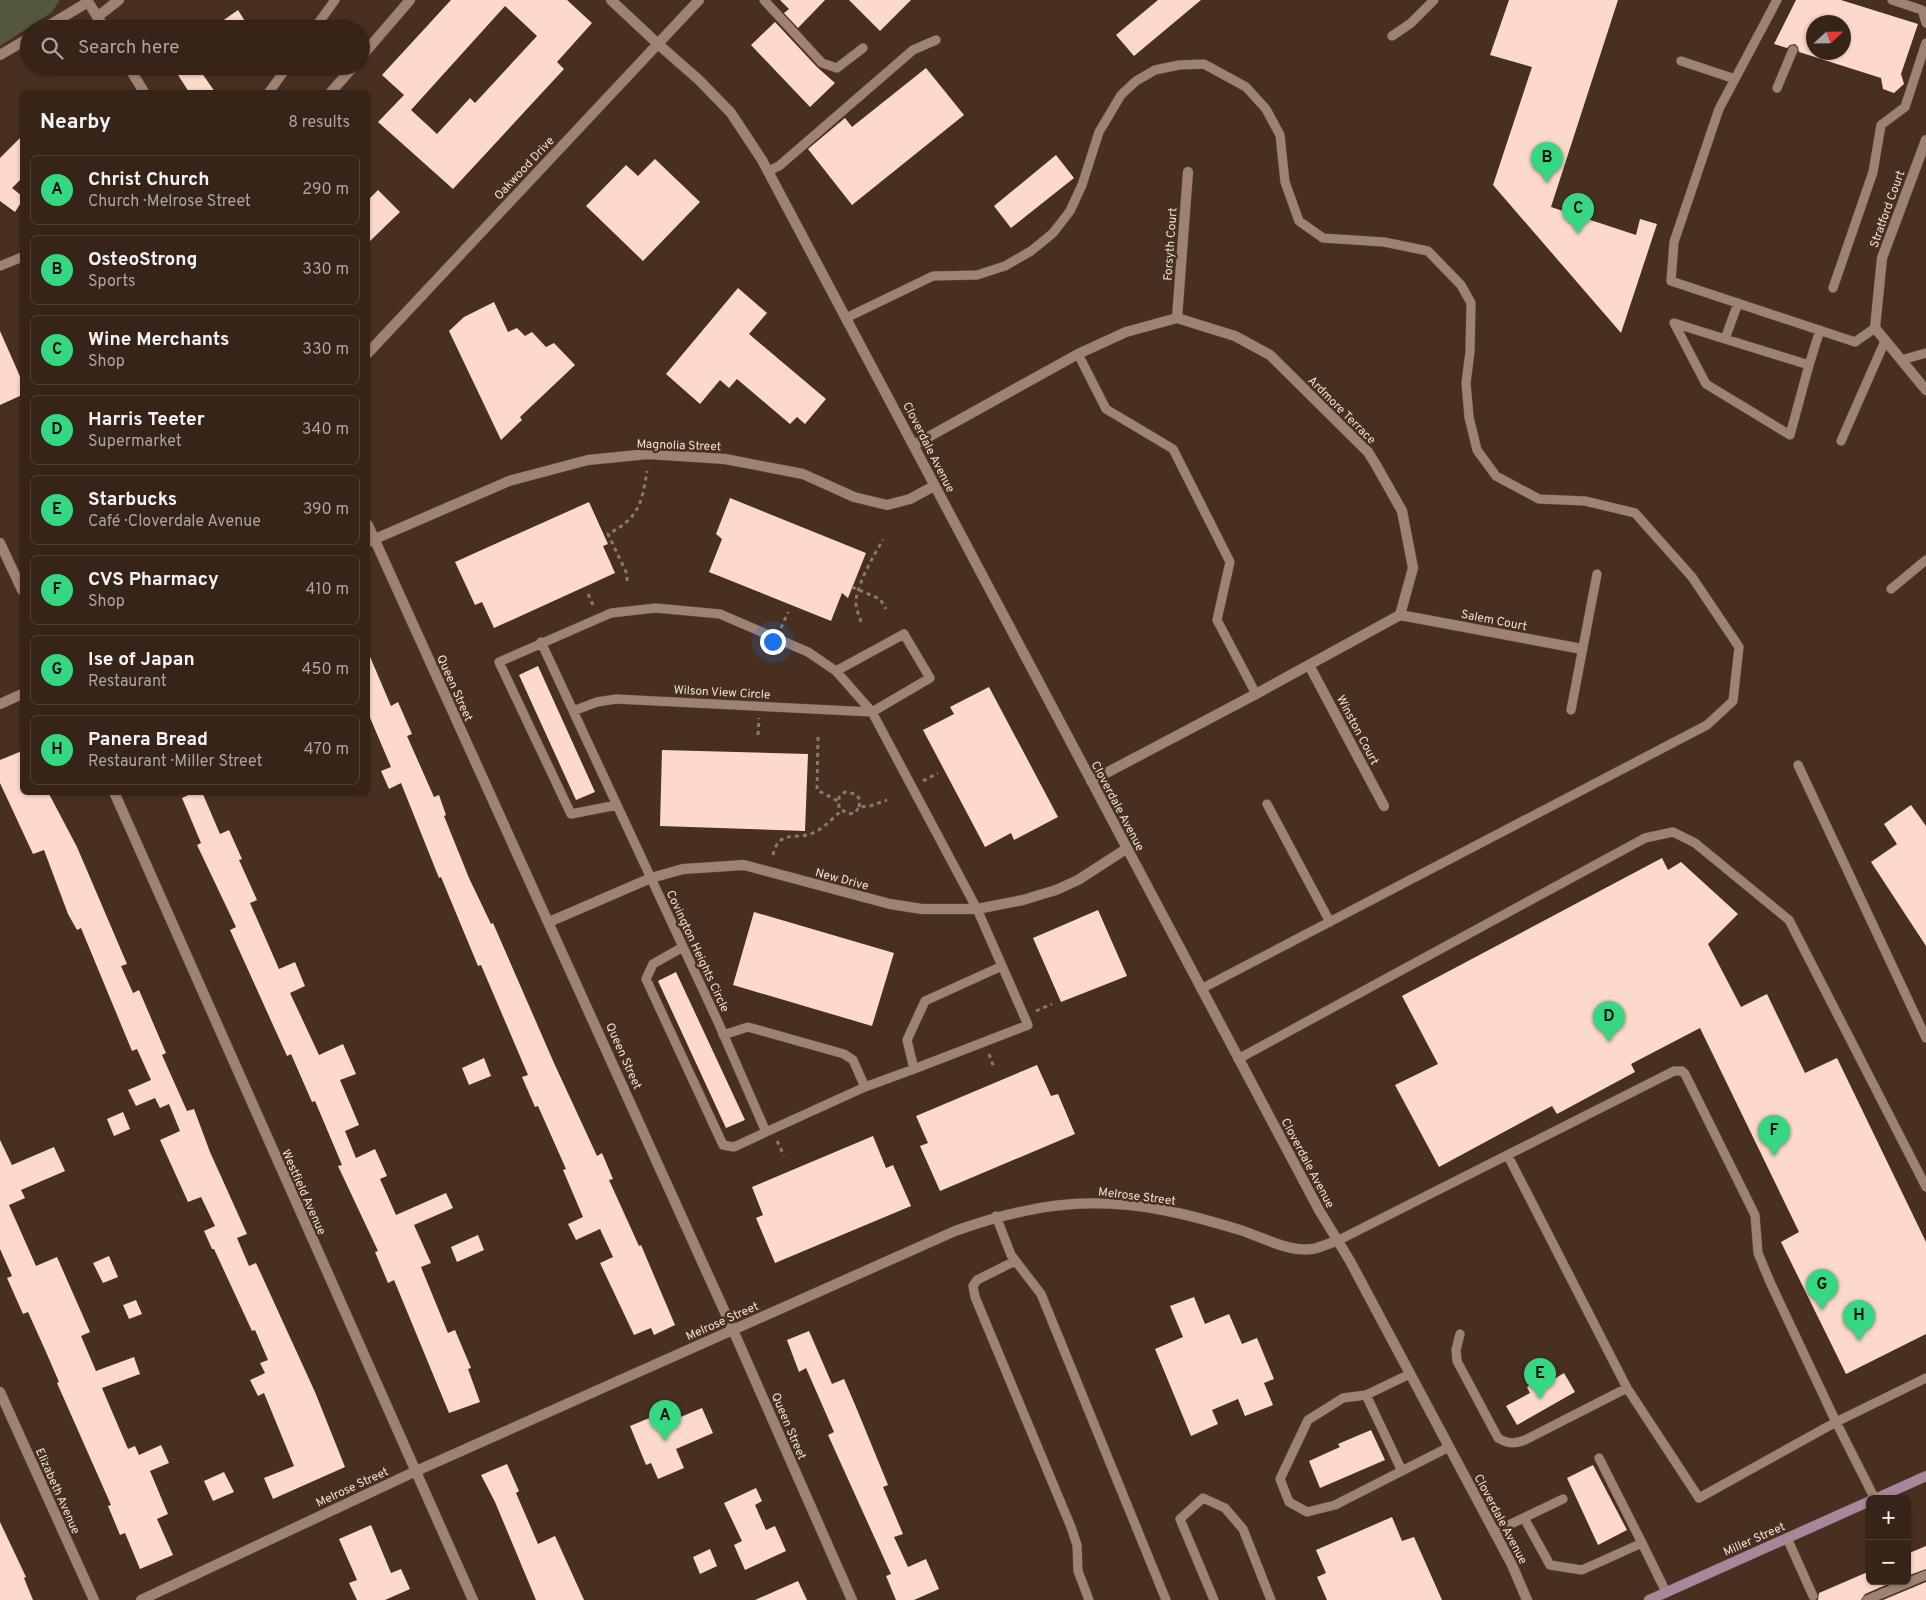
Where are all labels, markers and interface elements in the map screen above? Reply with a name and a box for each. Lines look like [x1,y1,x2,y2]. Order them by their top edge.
north arrow [1806,15,1851,60]
search box [20,20,370,75]
icon: search [38,34,66,62]
text: Search here [78,36,180,60]
text: Nearby [40,109,111,136]
text: 8 results [288,113,350,133]
street label: Oakwood Drive [491,134,558,204]
pin: B [1531,142,1563,183]
text: Christ Church [88,168,210,192]
street label: Stratford Court [1867,168,1909,250]
text: A [51,180,63,200]
text: 290 m [302,180,349,200]
text: Church · Melrose Street [88,192,251,212]
pin: C [1562,193,1594,234]
street label: Forsyth Court [1160,207,1182,281]
text: OsteoStrong [88,248,198,272]
text: B [51,260,63,280]
text: 330 m [302,260,349,280]
text: Sports [88,272,136,292]
text: Wine Merchants [88,328,229,352]
text: C [52,340,62,360]
text: 330 m [302,340,349,360]
text: Shop [88,352,125,372]
street label: Ardmore Terrace [1304,373,1379,448]
street label: Cloverdale Avenue [898,399,958,495]
text: Harris Teeter [88,408,205,432]
text: D [51,420,63,440]
text: 340 m [302,420,349,440]
text: Supermarket [88,432,182,452]
street label: Magnolia Street [636,437,722,455]
text: Starbucks [88,488,177,512]
text: E [52,500,62,520]
text: 390 m [303,500,349,520]
text: Café · Cloverdale Avenue [88,512,261,532]
text: CVS Pharmacy [88,568,219,592]
text: F [52,580,62,600]
text: 410 m [306,580,349,600]
text: Shop [88,592,125,612]
street label: Salem Court [1459,607,1528,635]
your location [760,629,786,655]
text: Ise of Japan [88,648,195,672]
street label: Queen Street [432,653,476,724]
text: G [52,660,62,680]
text: 450 m [302,660,349,680]
text: Restaurant [88,672,167,692]
street label: Wilson View Circle [673,682,771,704]
street label: Winston Court [1332,693,1382,768]
text: Panera Bread [88,728,208,752]
text: H [51,740,63,760]
text: 470 m [304,740,349,760]
text: Restaurant · Miller Street [88,752,262,772]
street label: Cloverdale Avenue [1087,759,1148,854]
street label: New Drive [813,865,870,895]
street label: Covington Heights Circle [662,888,732,1015]
pin: D [1593,1001,1625,1042]
street label: Queen Street [601,1021,645,1092]
pin: F [1758,1115,1790,1156]
street label: Cloverdale Avenue [1277,1116,1338,1211]
street label: Westfield Avenue [277,1147,329,1238]
street label: Melrose Street [1097,1184,1177,1210]
pin: G [1806,1269,1838,1310]
street label: Melrose Street [684,1299,761,1345]
pin: H [1843,1300,1875,1341]
pin: E [1524,1358,1556,1399]
street label: Queen Street [767,1390,809,1462]
pin: A [649,1400,681,1441]
street label: Elizabeth Avenue [31,1446,83,1537]
street label: Melrose Street [314,1464,391,1512]
street label: Cloverdale Avenue [1470,1472,1531,1567]
map controls [1866,1495,1911,1585]
button: + [1866,1495,1911,1540]
street label: Miller Street [1721,1519,1788,1561]
button: − [1866,1540,1911,1585]

